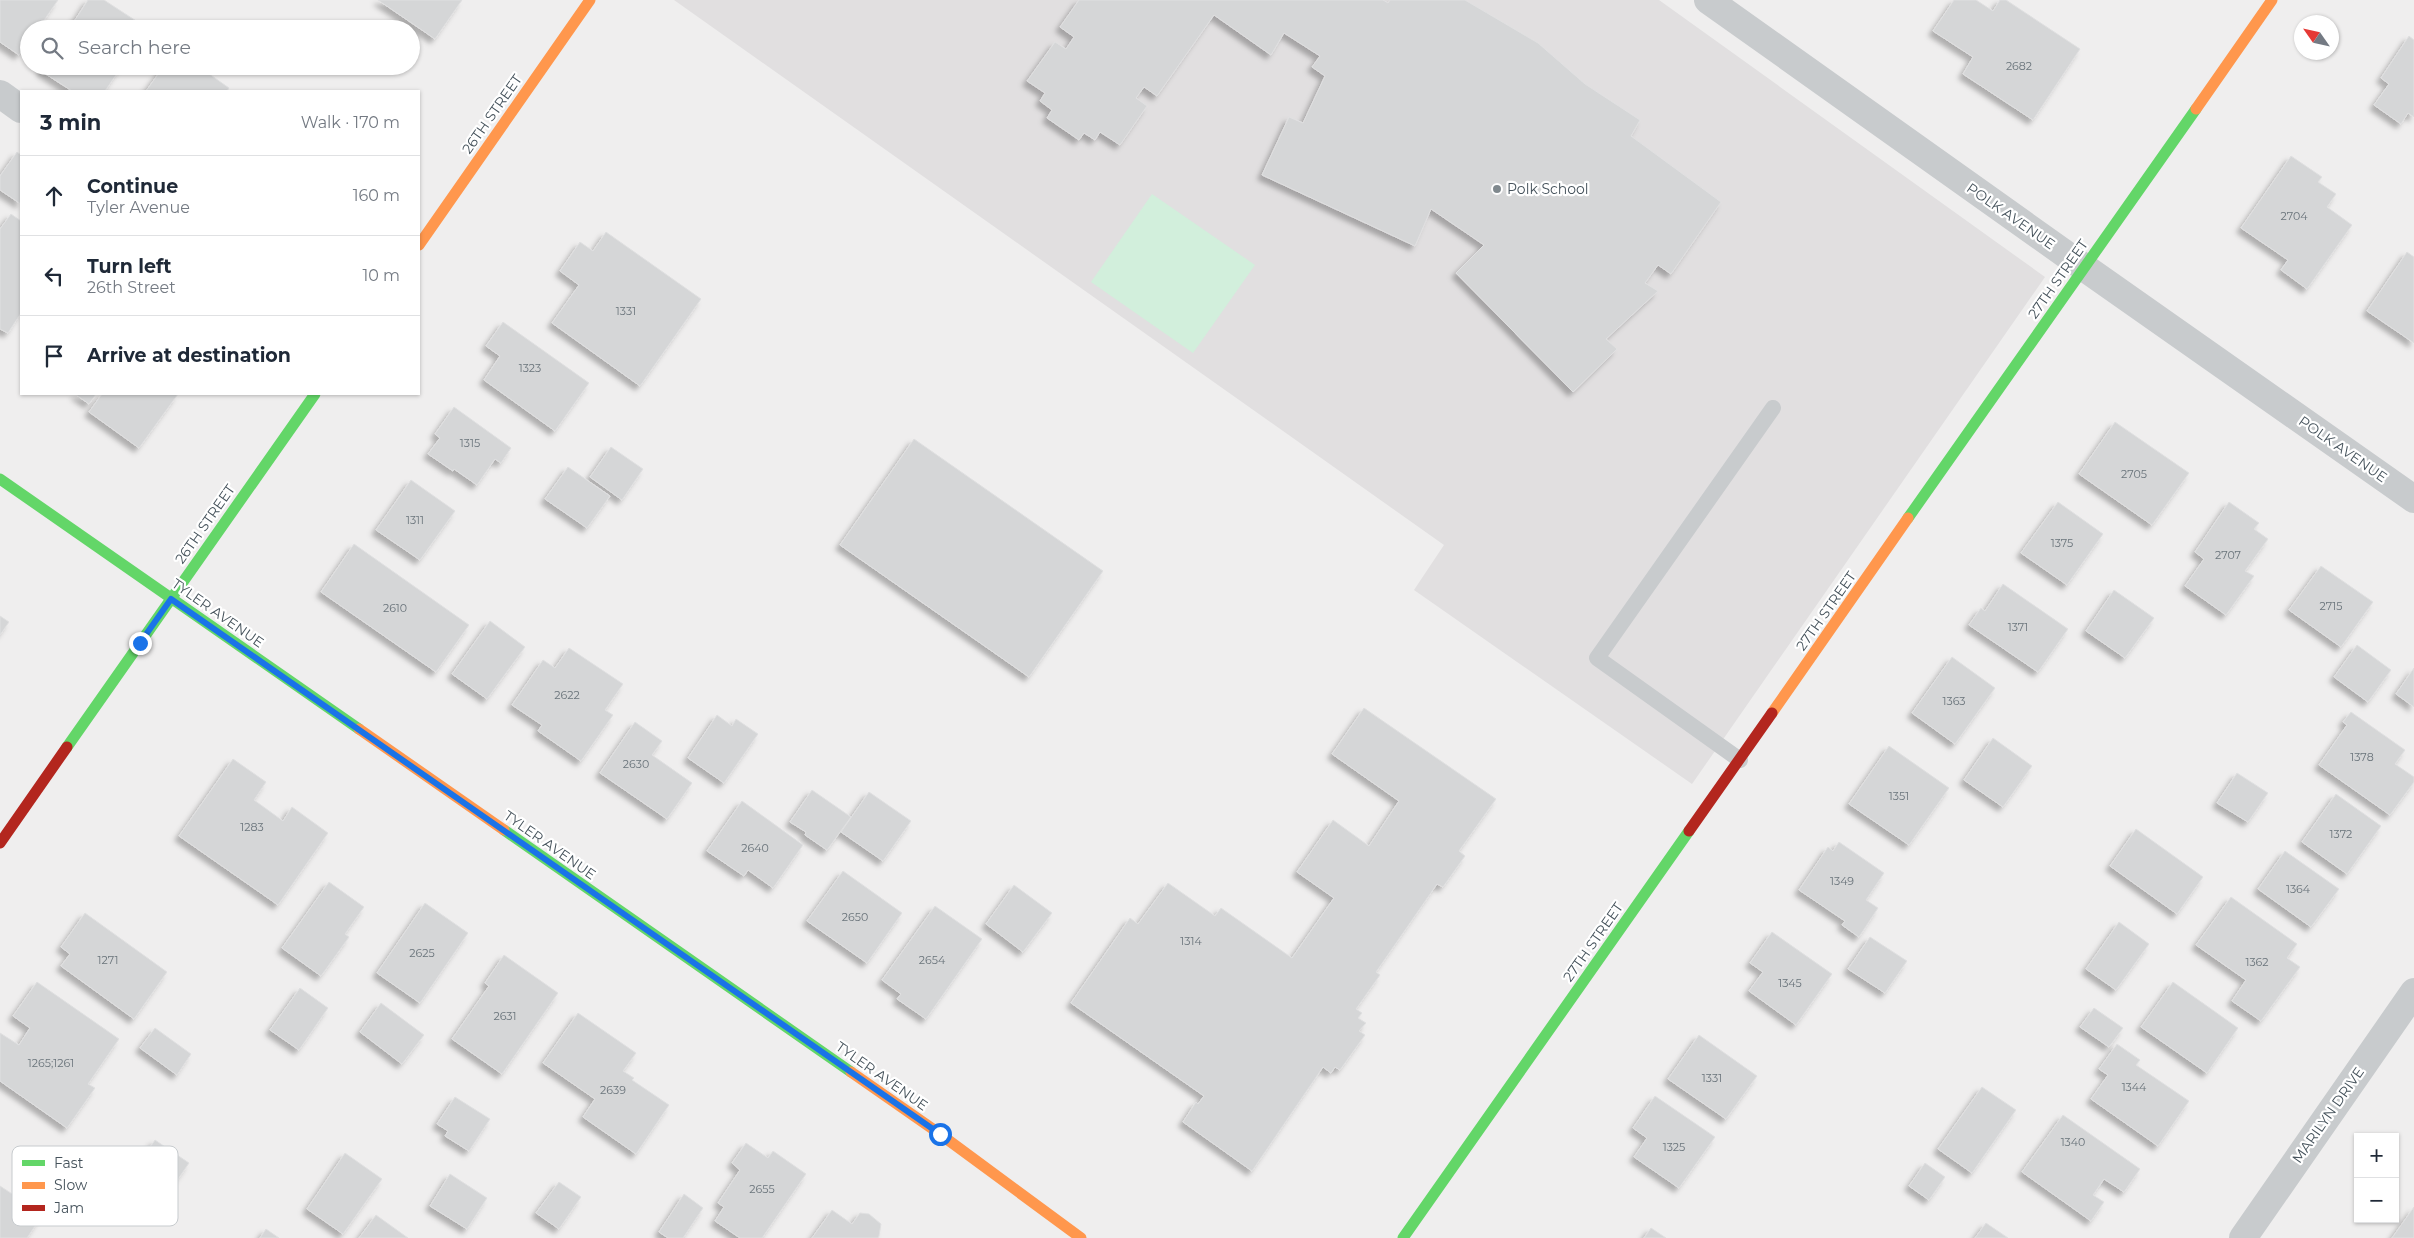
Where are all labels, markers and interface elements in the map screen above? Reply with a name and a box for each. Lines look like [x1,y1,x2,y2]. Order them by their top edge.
north arrow [2294,15,2339,60]
search box [20,20,420,75]
icon: search [38,34,66,62]
text: Search here [78,36,191,59]
house number: 2682 [2006,59,2032,73]
street label: 26TH STREET [458,71,526,157]
text: 3 min [40,110,101,135]
text: Walk · 170 m [301,113,400,132]
text: Continue [87,175,178,198]
street label: POLK AVENUE [1963,179,2059,253]
place label: Polk School [1507,180,1589,198]
icon: ahead [40,182,68,210]
marker: Polk School [1491,183,1503,195]
text: 160 m [353,186,400,205]
text: Tyler Avenue [87,198,190,217]
house number: 2704 [2280,209,2308,223]
street label: 27TH STREET [2024,236,2092,322]
text: Turn left [87,255,172,278]
icon: left [40,262,68,290]
text: 10 m [362,266,400,285]
text: 26th Street [87,278,176,297]
house number: 1331 [616,304,636,318]
icon: arrive [40,342,68,370]
text: Arrive at destination [87,344,291,367]
house number: 1323 [519,361,541,375]
street label: POLK AVENUE [2295,412,2391,486]
house number: 1315 [460,436,480,450]
house number: 2705 [2121,467,2147,481]
street label: 26TH STREET [171,481,239,567]
house number: 1311 [406,513,424,527]
house number: 1375 [2051,536,2073,550]
house number: 2707 [2215,548,2241,562]
street label: 27TH STREET [1792,568,1860,654]
street label: TYLER AVENUE [168,575,268,651]
house number: 2715 [2319,599,2343,613]
house number: 2610 [383,601,407,615]
house number: 1371 [2008,620,2028,634]
route end [129,632,152,655]
house number: 2622 [554,688,580,702]
house number: 1363 [1942,694,1966,708]
house number: 1378 [2350,750,2374,764]
house number: 2630 [623,757,649,771]
house number: 1351 [1889,789,1909,803]
street label: TYLER AVENUE [500,807,600,883]
house number: 1283 [240,820,264,834]
house number: 1372 [2330,827,2352,841]
house number: 2640 [741,841,769,855]
house number: 1349 [1830,874,1854,888]
house number: 1364 [2286,882,2311,896]
street label: 27TH STREET [1559,899,1627,985]
house number: 2650 [842,910,868,924]
house number: 1314 [1180,934,1202,948]
house number: 2625 [409,946,435,960]
house number: 1271 [98,953,118,967]
house number: 2654 [919,953,946,967]
house number: 1362 [2245,955,2269,969]
house number: 1345 [1778,976,1802,990]
house number: 2631 [493,1009,517,1023]
street label: TYLER AVENUE [832,1038,932,1114]
house number: 1265;1261 [28,1056,74,1070]
street label: MARILYN DRIVE [2288,1063,2368,1167]
house number: 1331 [1702,1071,1722,1085]
house number: 1344 [2122,1080,2147,1094]
house number: 2639 [600,1083,626,1097]
route start [929,1123,952,1146]
map controls [2354,1133,2399,1223]
button: + [2354,1133,2399,1178]
house number: 1340 [2061,1135,2085,1149]
house number: 1325 [1663,1140,1685,1154]
legend [12,1146,178,1226]
text: Fast [54,1154,84,1172]
text: Slow [54,1176,88,1194]
button: − [2354,1178,2399,1223]
house number: 2655 [749,1182,775,1196]
text: Jam [53,1199,84,1217]

